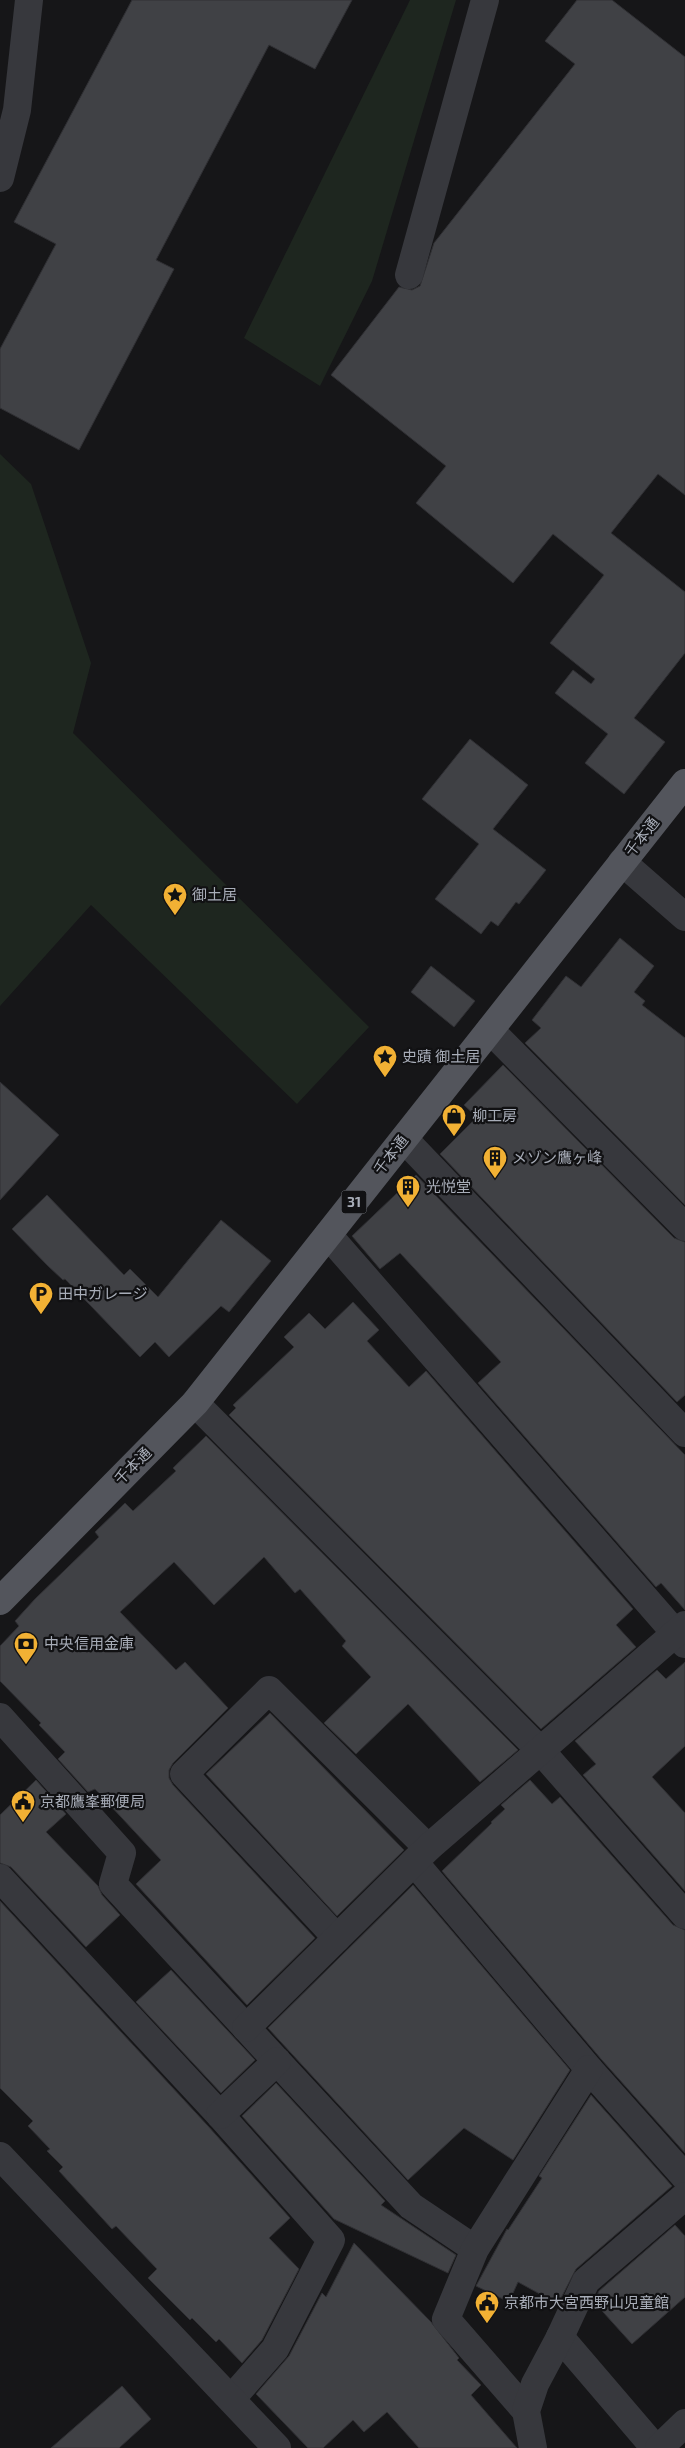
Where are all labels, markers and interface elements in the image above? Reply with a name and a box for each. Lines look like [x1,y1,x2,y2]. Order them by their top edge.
street label: 千本通 [620,813,662,860]
place icon: 御土居 [162,882,188,916]
place label: 御土居 [192,885,237,903]
place icon: 史蹟 御土居 [372,1044,398,1078]
place label: 史蹟 御土居 [402,1047,480,1065]
shop icon: 柳工房 [441,1103,467,1137]
place label: 柳工房 [472,1106,517,1124]
street label: 千本通 [369,1131,411,1178]
building icon: メゾン鷹ヶ峰 [482,1145,508,1179]
place label: メゾン鷹ヶ峰 [512,1148,602,1166]
building icon: 光悦堂 [395,1174,421,1208]
place label: 光悦堂 [426,1177,471,1195]
road number: 31 [342,1190,366,1214]
parking icon: 田中ガレージ [28,1281,54,1315]
place label: 田中ガレージ [58,1284,148,1302]
street label: 千本通 [110,1443,155,1488]
bank icon: 中央信用金庫 [13,1631,39,1665]
place label: 中央信用金庫 [44,1634,134,1652]
public building icon: 京都鷹峯郵便局 [10,1789,36,1823]
place label: 京都鷹峯郵便局 [40,1792,145,1810]
public building icon: 京都市大宮西野山児童館 [474,2290,500,2324]
place label: 京都市大宮西野山児童館 [504,2293,669,2311]

